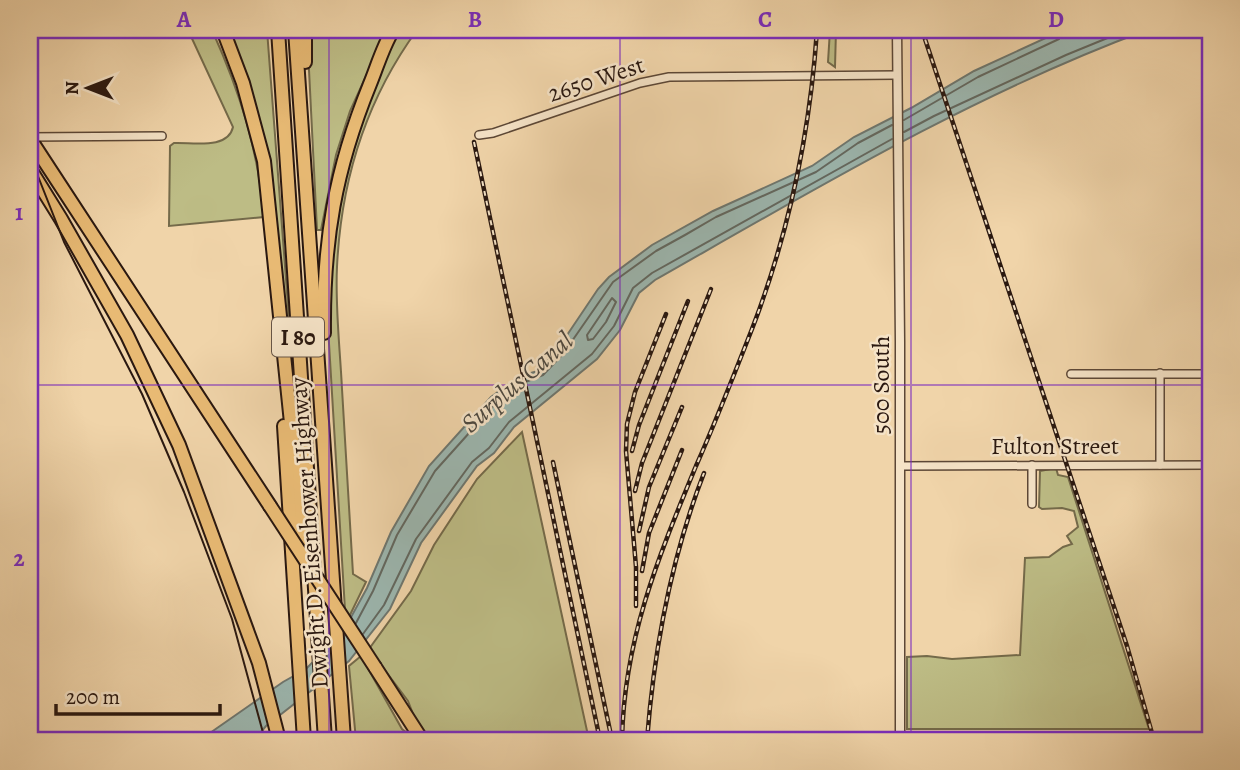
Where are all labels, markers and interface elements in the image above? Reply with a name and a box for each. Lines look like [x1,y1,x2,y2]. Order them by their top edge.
text: A [176,4,192,35]
text: B [468,4,482,35]
text: C [758,4,772,35]
text: D [1048,4,1064,35]
street label: 2650 West [544,48,648,110]
north arrow [52,52,122,122]
text: N [59,81,85,95]
text: 1 [15,197,23,228]
road number: I 80 [272,318,324,356]
water label: Surplus Canal [453,323,581,440]
street label: 500 South [865,336,897,434]
street label: Dwight D. Eisenhower Highway [282,376,336,690]
street label: Fulton Street [991,430,1119,462]
text: 2 [13,543,25,574]
scale bar [56,672,220,716]
text: 200 m [66,683,120,711]

